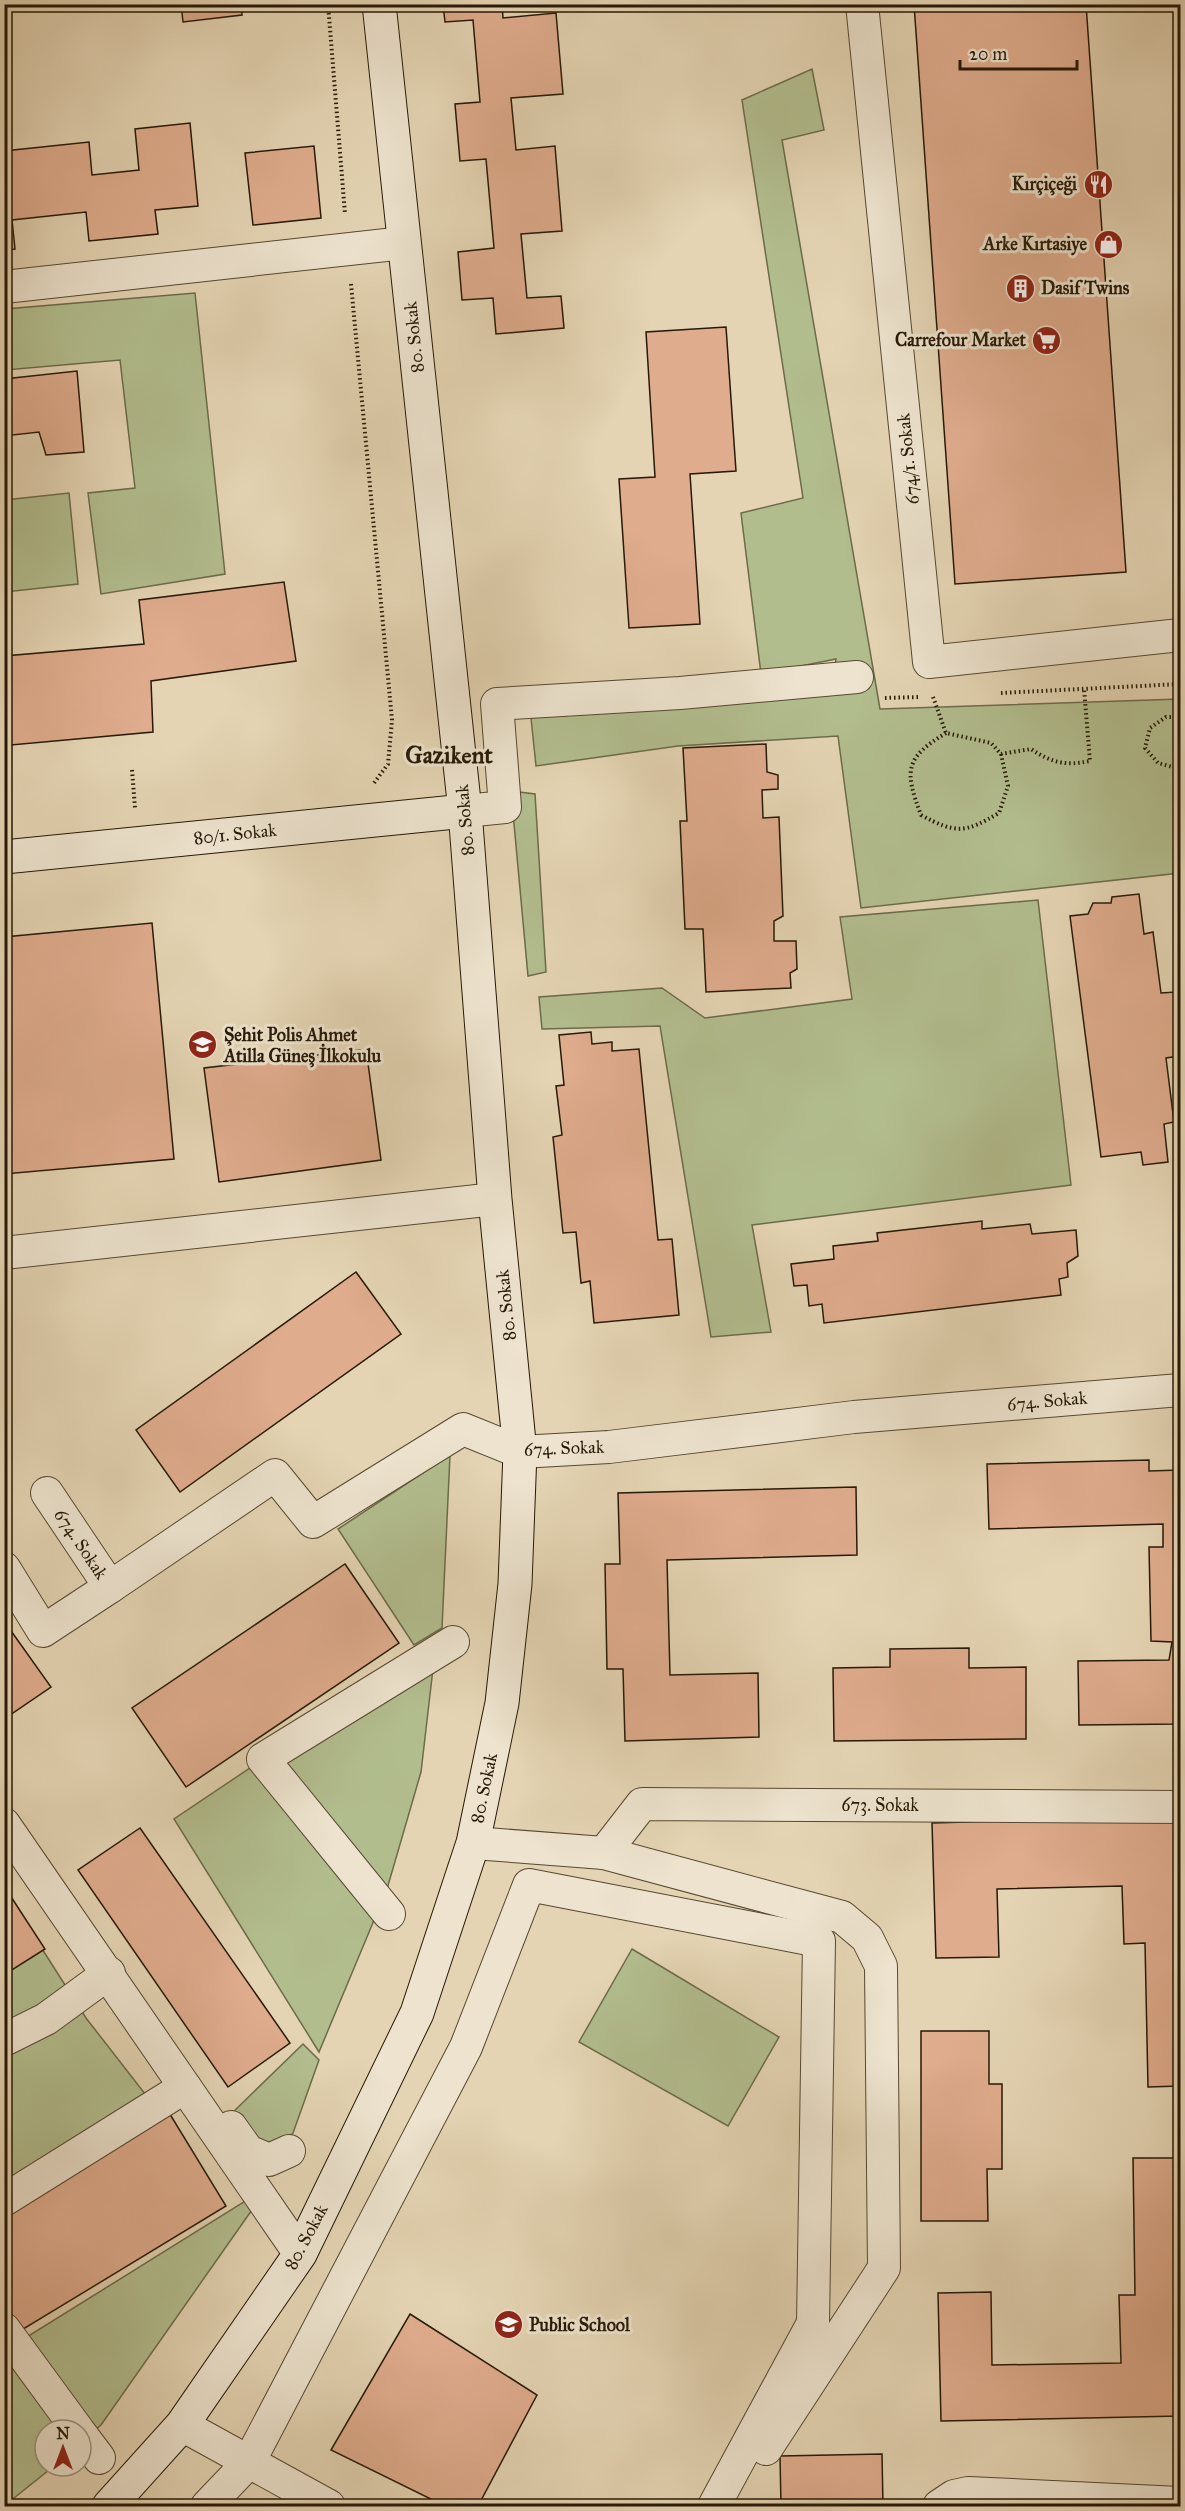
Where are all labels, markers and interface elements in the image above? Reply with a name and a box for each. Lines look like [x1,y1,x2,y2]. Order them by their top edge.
scale bar [960,33,1077,71]
text: 20 m [969,43,1007,65]
restaurant icon: Kırçiçeği [1082,168,1114,200]
place label: Kırçiçeği [1012,173,1078,196]
shop icon: Arke Kırtasiye [1092,228,1124,260]
place label: Arke Kırtasiye [982,233,1087,256]
building icon: Dasif Twins [1004,272,1036,304]
place label: Dasif Twins [1041,277,1130,299]
street label: 80. Sokak [399,300,429,374]
supermarket icon: Carrefour Market [1031,324,1063,356]
place label: Carrefour Market [895,329,1027,351]
street label: 674/1. Sokak [892,412,924,506]
district label: Gazikent [405,740,493,770]
street label: 80. Sokak [451,783,479,857]
street label: 80/1. Sokak [192,819,278,849]
place label: Şehit Polis Ahmet Atilla Güneş İlkokulu [223,1024,381,1068]
school or university icon: Şehit Polis Ahmet Atilla Güneş İlkokulu [187,1029,219,1061]
street label: 80. Sokak [491,1268,521,1342]
street label: 674. Sokak [1006,1386,1089,1415]
street label: 674. Sokak [524,1436,605,1460]
street label: 674. Sokak [49,1505,113,1584]
street label: 80. Sokak [466,1750,502,1825]
street label: 673. Sokak [841,1794,919,1816]
street label: 80. Sokak [280,2200,333,2274]
school or university icon: Public School [492,2309,524,2341]
place label: Public School [529,2314,631,2336]
north arrow [33,2418,93,2478]
text: N [56,2424,70,2443]

